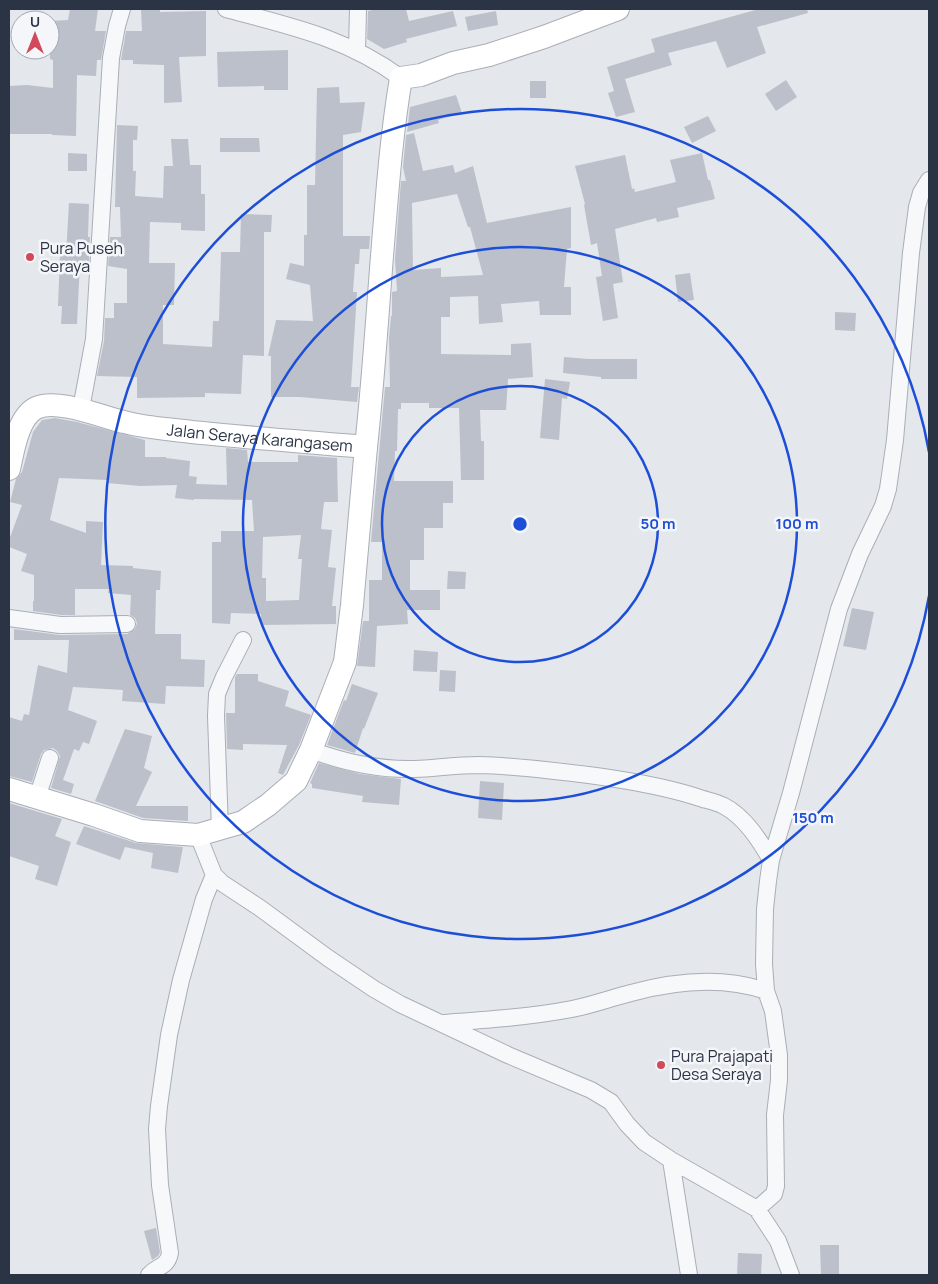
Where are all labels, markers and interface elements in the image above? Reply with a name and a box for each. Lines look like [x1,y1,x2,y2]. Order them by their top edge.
north arrow [10,10,60,60]
text: U [30,12,40,31]
place label: Pura Puseh Seraya [40,237,123,277]
marker: Pura Puseh Seraya [24,251,36,263]
street label: Jalan Seraya Karangasem [166,418,354,457]
text: 50 m [640,513,676,534]
text: 100 m [776,513,818,534]
centre of rings [511,515,529,533]
text: 150 m [792,807,834,828]
place label: Pura Prajapati Desa Seraya [671,1045,773,1085]
marker: Pura Prajapati Desa Seraya [655,1059,667,1071]

